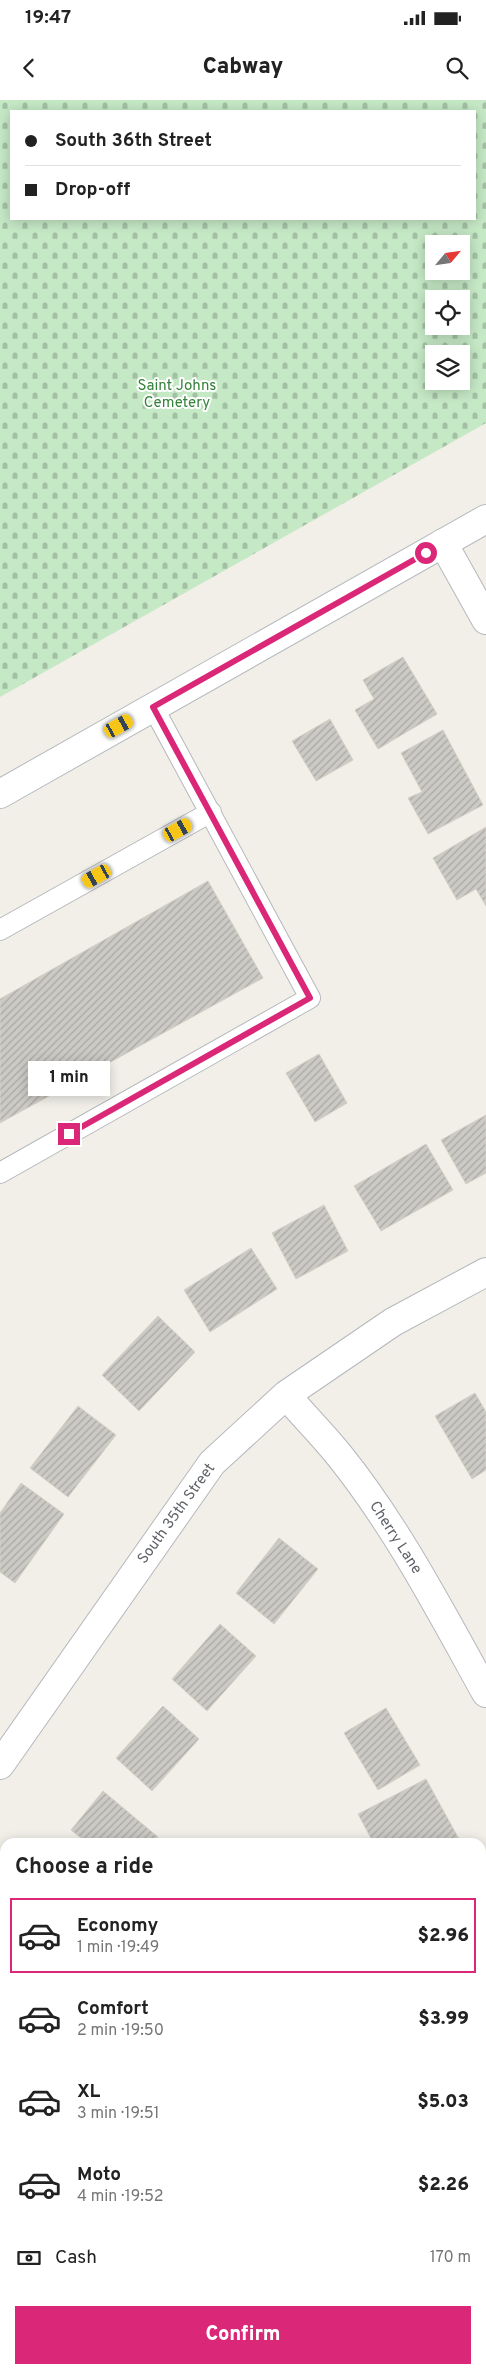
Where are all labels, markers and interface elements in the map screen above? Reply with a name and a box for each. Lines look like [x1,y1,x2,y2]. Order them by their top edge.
text: 19:47 [25,6,71,30]
icon: back [15,54,43,82]
text: Cabway [203,54,283,81]
icon: search [443,54,471,82]
text: South 36th Street [55,129,212,153]
text: Drop-off [55,178,130,202]
north arrow [425,235,470,280]
map controls [425,235,470,390]
button: locate [425,290,470,335]
button: layers [425,345,470,390]
park label: Saint Johns Cemetery [138,377,216,413]
route start [415,542,437,564]
car [102,712,135,740]
car [161,816,194,844]
car [80,862,113,890]
callout: 1 min [28,1062,110,1096]
text: 1 min [49,1068,89,1088]
route end [58,1123,80,1145]
street label: South 35th Street [134,1460,220,1568]
street label: Cherry Lane [364,1498,426,1578]
text: Choose a ride [15,1854,153,1881]
icon: car [17,1913,62,1958]
text: Economy [77,1914,158,1938]
text: $2.96 [418,1924,469,1948]
text: 1 min · 19:49 [77,1938,159,1958]
icon: car [17,1996,62,2041]
text: Comfort [77,1997,149,2021]
text: $3.99 [418,2007,469,2031]
text: 2 min · 19:50 [77,2021,164,2041]
icon: car [17,2079,62,2124]
text: XL [77,2080,100,2104]
text: $5.03 [417,2090,469,2114]
text: 3 min · 19:51 [77,2104,160,2124]
icon: car [17,2162,62,2207]
text: Moto [77,2163,121,2187]
text: $2.26 [418,2173,469,2197]
text: 4 min · 19:52 [77,2187,164,2207]
icon: cash [15,2244,43,2272]
text: Cash [55,2246,97,2270]
text: 170 m [430,2248,471,2268]
button: Confirm [15,2306,471,2364]

